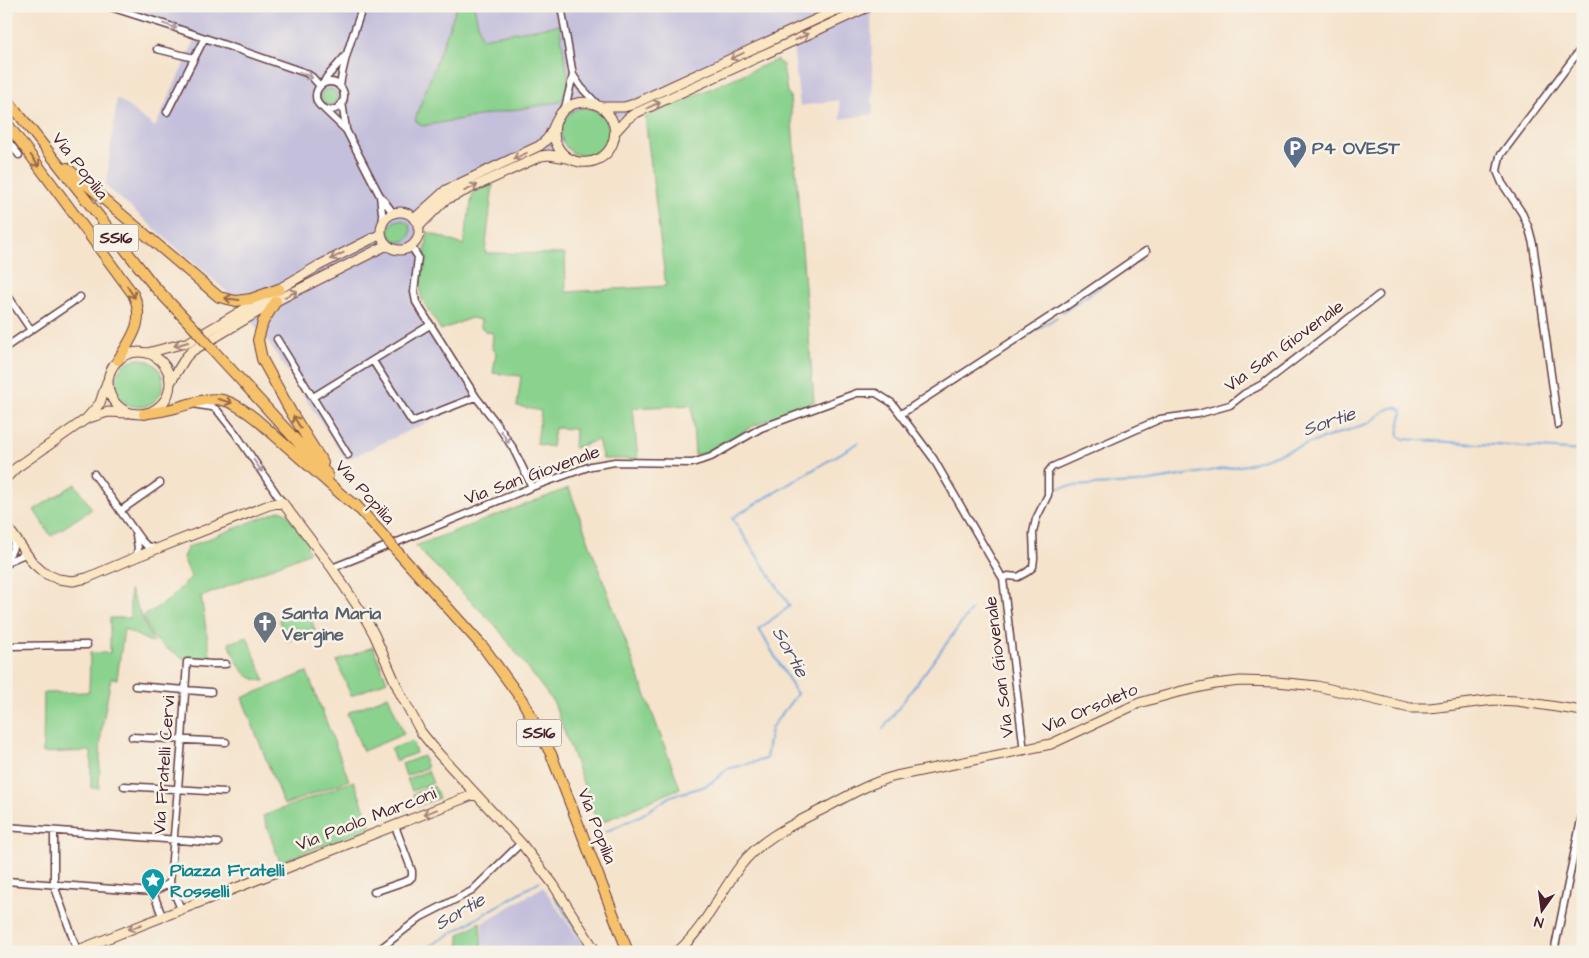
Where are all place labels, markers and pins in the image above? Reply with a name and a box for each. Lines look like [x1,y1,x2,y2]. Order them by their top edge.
parking icon: P4 OVEST [1282,135,1308,169]
place label: P4 OVEST [1312,136,1401,161]
place label: Santa Maria Vergine [281,601,382,648]
church icon: Santa Maria Vergine [252,610,278,644]
place label: Piazza Fratelli Rosselli [170,858,285,904]
place icon: Piazza Fratelli Rosselli [140,867,166,901]

